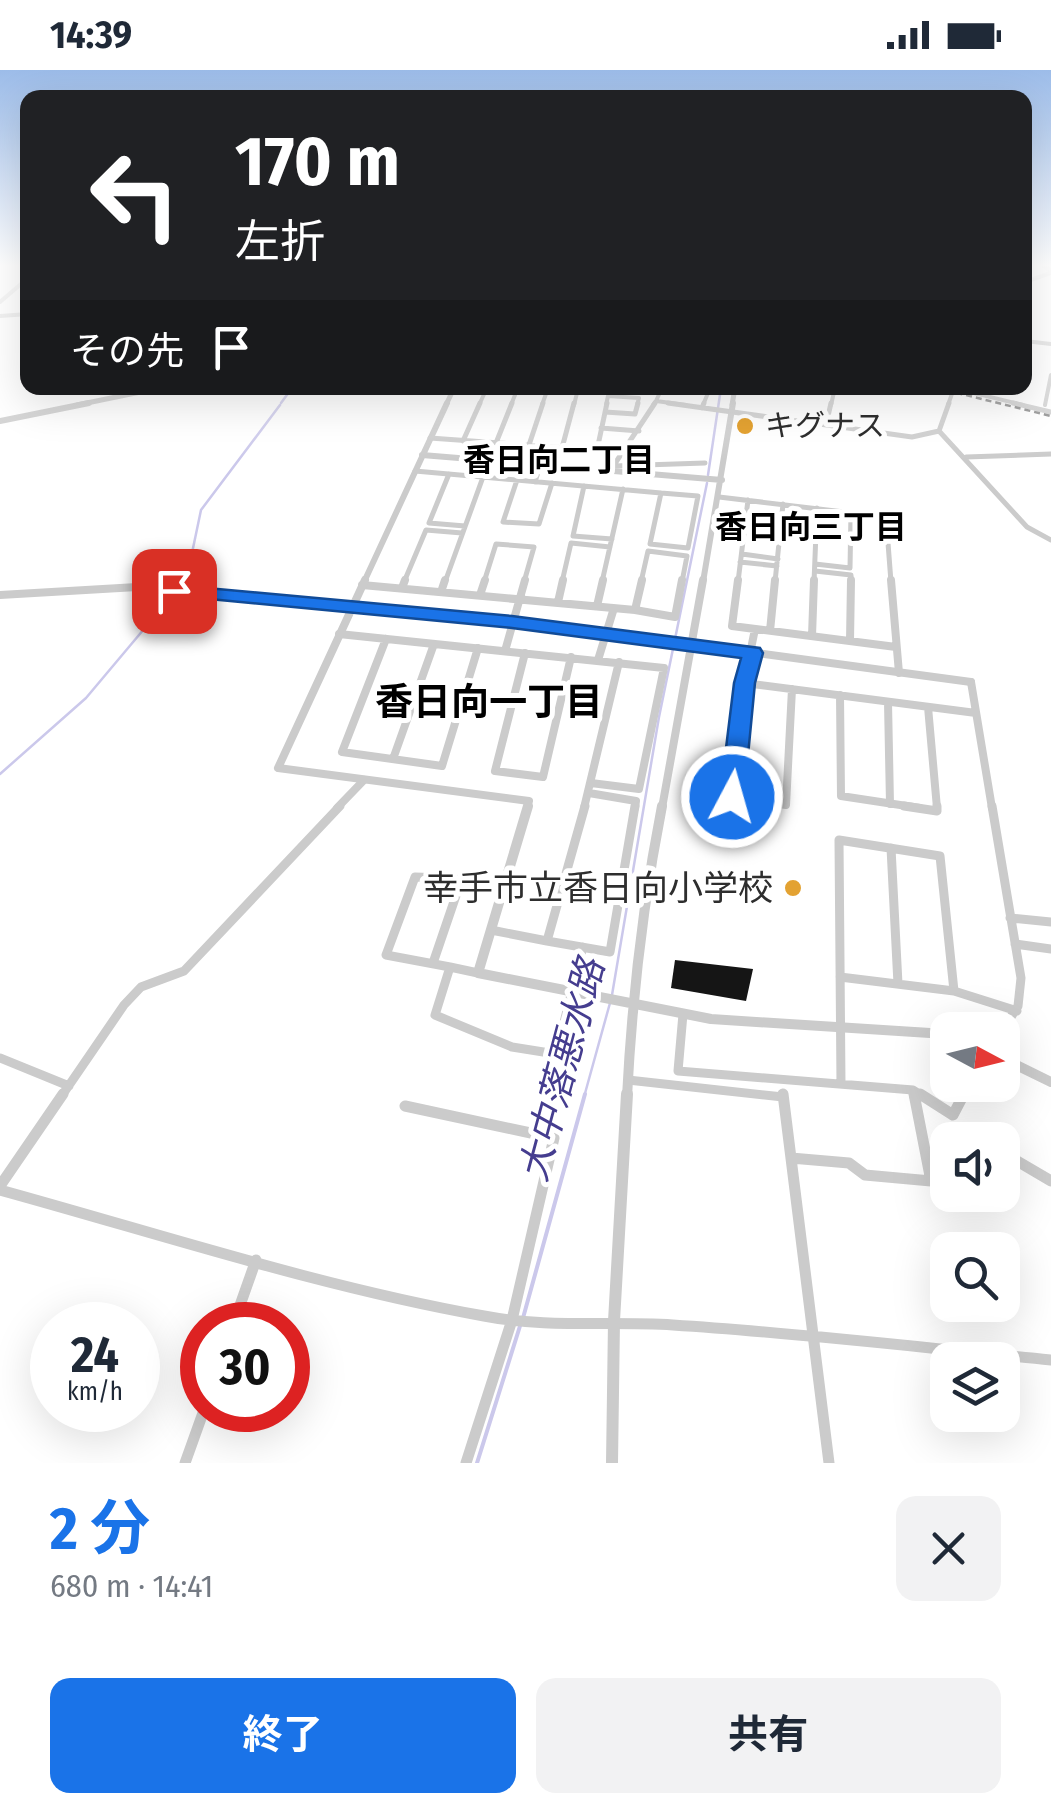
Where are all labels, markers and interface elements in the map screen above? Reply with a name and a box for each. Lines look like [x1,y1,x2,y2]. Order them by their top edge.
text: 14:39 [50,12,132,58]
text: 170 m [235,120,400,204]
icon: left [70,130,200,260]
text: 左折 [235,215,325,269]
icon: arrive [204,320,259,375]
text: その先 [70,328,184,374]
place label: キグナス [765,408,885,444]
marker: キグナス [734,415,756,437]
district label: 香日向二丁目 [463,441,655,479]
district label: 香日向三丁目 [715,508,907,546]
pin [132,549,217,634]
icon: arrive [147,564,202,619]
district label: 香日向一丁目 [375,679,603,725]
position arrow [680,745,784,849]
place label: 幸手市立香日向小学校 [423,867,773,909]
marker: 幸手市立香日向小学校 [782,877,804,899]
water label: 大中落悪水路 [510,951,614,1186]
north arrow [930,1012,1020,1102]
map controls [930,1012,1020,1432]
button: sound [930,1122,1020,1212]
button: search [930,1232,1020,1322]
speed limit sign: 30 [180,1302,310,1432]
text: 24 [71,1325,119,1385]
button: layers [930,1342,1020,1432]
text: km/h [67,1377,123,1407]
text: 2 分 [50,1493,150,1565]
button: close [896,1496,1001,1601]
text: 680 m · 14:41 [50,1567,213,1605]
button: 終了 [50,1678,516,1793]
button: 共有 [536,1678,1001,1793]

